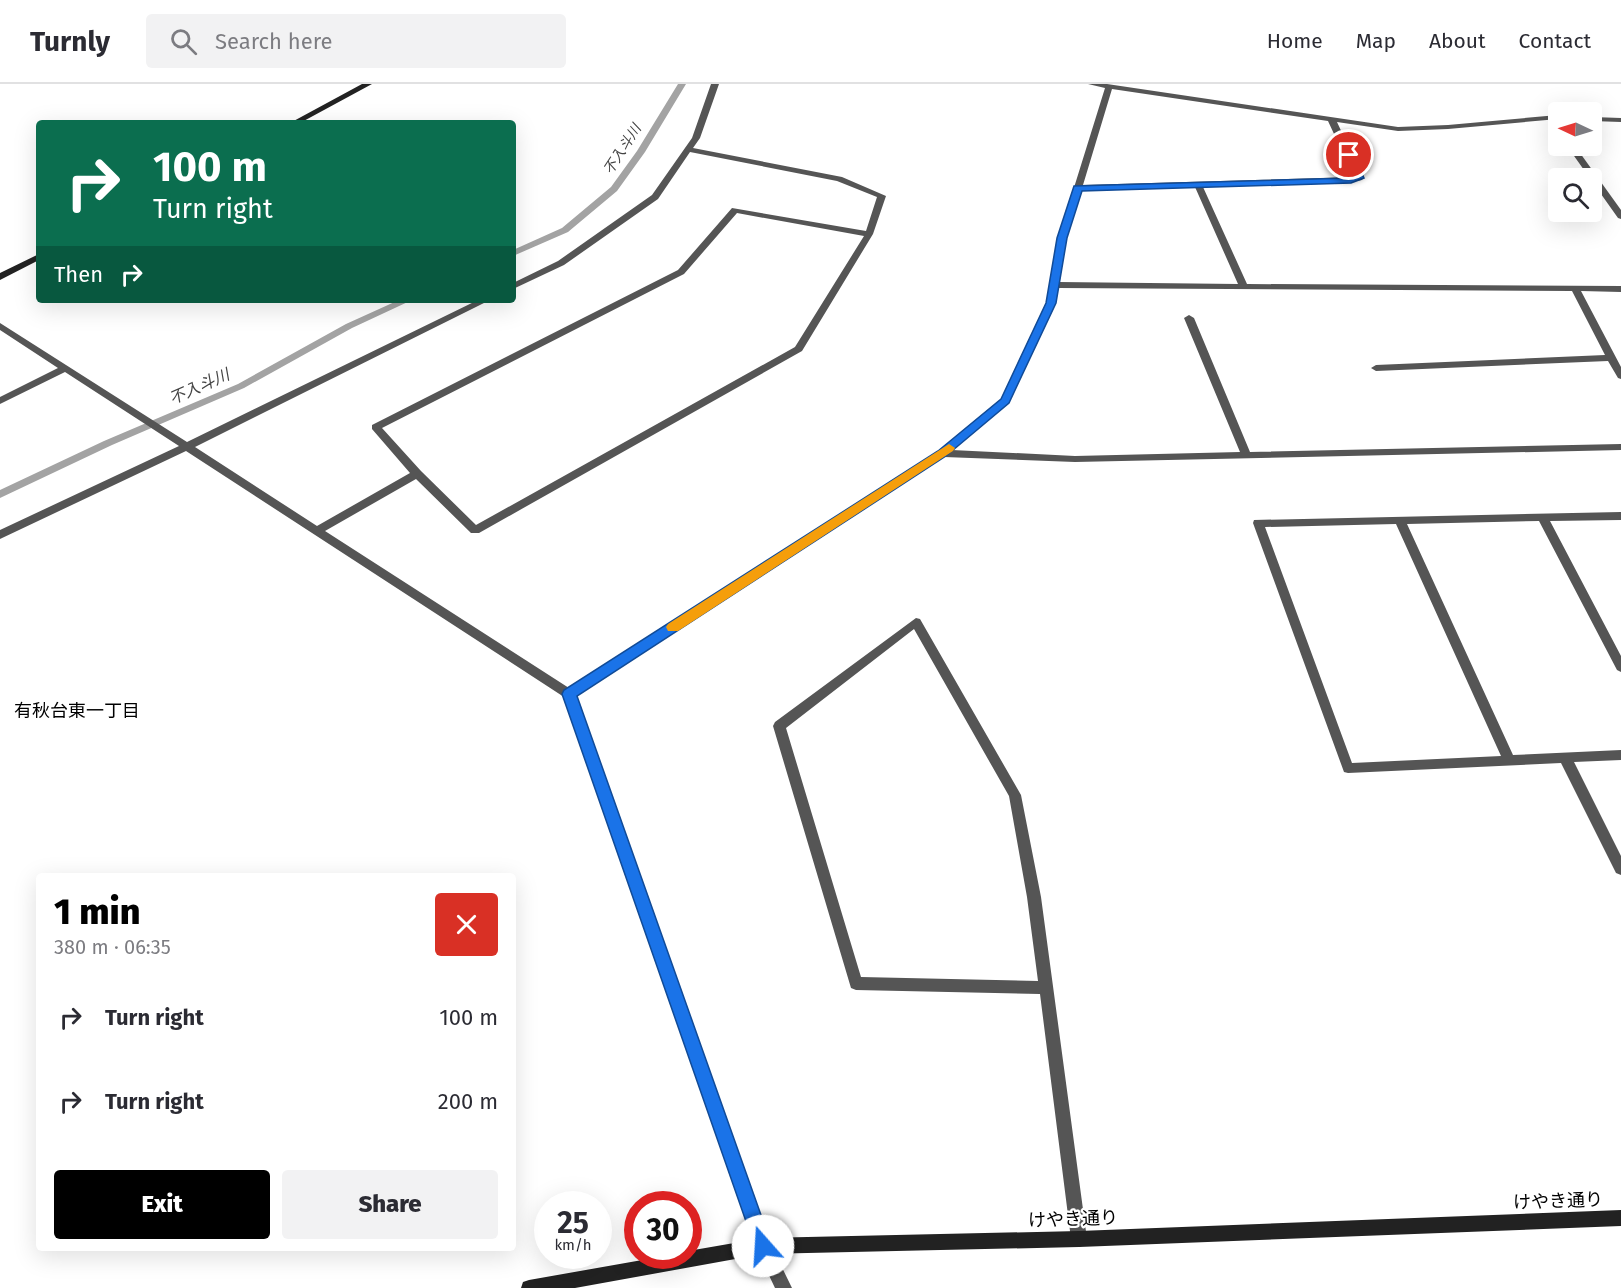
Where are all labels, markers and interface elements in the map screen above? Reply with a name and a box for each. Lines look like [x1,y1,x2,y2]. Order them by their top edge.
search box [146,14,566,68]
text: Turnly [30,25,110,58]
icon: search [167,25,200,58]
text: Search here [215,28,332,55]
text: Home [1267,28,1323,54]
text: Map [1356,28,1396,54]
text: About [1429,28,1486,54]
text: Contact [1519,28,1591,54]
north arrow [1548,102,1602,156]
map controls [1548,102,1602,222]
water label: 不入斗川 [600,119,646,177]
pin [1323,129,1374,180]
icon: arrive [1332,138,1365,171]
text: 100 m [153,142,267,192]
icon: right [54,144,132,222]
button: search [1548,168,1602,222]
text: Turn right [153,193,273,225]
icon: right [115,258,148,291]
text: Then [54,261,103,288]
water label: 不入斗川 [166,364,234,408]
district label: 有秋台東一丁目 [14,700,140,722]
text: 1 min [54,890,140,934]
button: close [435,893,498,956]
text: 380 m · 06:35 [54,935,171,959]
icon: right [54,1001,87,1034]
text: Turn right [105,1004,204,1031]
text: 100 m [439,1004,498,1031]
icon: right [54,1085,87,1118]
text: Turn right [105,1088,204,1115]
text: 200 m [438,1088,498,1115]
button: Exit [54,1170,270,1239]
button: Share [282,1170,498,1239]
street label: けやき通り [1513,1188,1603,1214]
speed limit sign: 30 [624,1191,702,1269]
text: 25 [557,1205,589,1241]
street label: けやき通り [1028,1206,1118,1232]
position arrow [731,1214,795,1278]
text: km/h [554,1236,592,1254]

